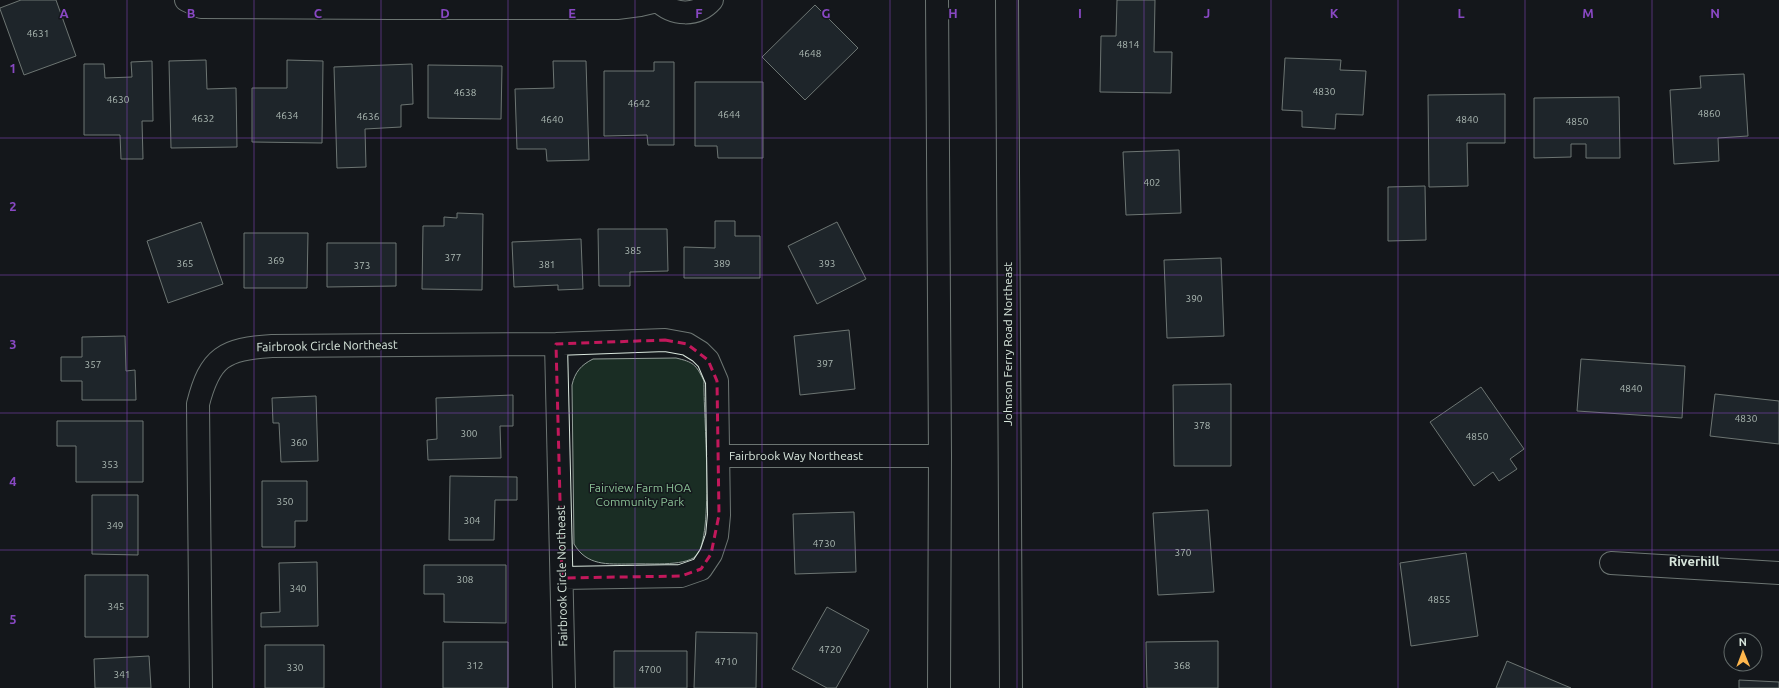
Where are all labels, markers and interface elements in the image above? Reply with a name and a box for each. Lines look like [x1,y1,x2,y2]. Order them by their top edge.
text: A [59,6,69,20]
text: B [187,6,196,20]
text: C [314,6,323,20]
text: D [440,6,450,20]
text: E [568,6,576,20]
text: F [695,6,703,20]
text: G [822,6,831,20]
text: H [948,6,958,20]
text: I [1078,6,1082,20]
text: J [1204,6,1210,20]
text: K [1330,6,1339,20]
text: L [1457,6,1465,20]
text: M [1582,6,1594,20]
text: N [1710,6,1720,20]
house number: 4631 [27,28,49,39]
house number: 4814 [1117,39,1140,50]
house number: 4648 [799,48,822,59]
text: 1 [9,61,17,75]
house number: 4830 [1313,86,1336,97]
house number: 4638 [454,87,477,98]
house number: 4630 [107,94,130,105]
house number: 4642 [628,98,650,109]
house number: 4860 [1698,108,1721,119]
house number: 4644 [718,109,741,120]
house number: 4634 [276,110,299,121]
house number: 4636 [357,111,380,122]
house number: 4632 [192,113,214,124]
house number: 4640 [541,114,564,125]
house number: 4840 [1456,114,1479,125]
house number: 4850 [1566,116,1589,127]
house number: 402 [1144,177,1160,188]
text: 2 [9,199,17,213]
house number: 385 [625,245,641,256]
house number: 377 [445,252,461,263]
house number: 369 [268,255,284,266]
house number: 365 [177,258,193,269]
house number: 389 [714,258,730,269]
house number: 393 [819,258,835,269]
house number: 381 [539,259,555,270]
house number: 373 [354,260,370,271]
street label: Johnson Ferry Road Northeast [1001,262,1014,426]
house number: 390 [1186,293,1203,304]
text: 3 [9,337,17,351]
street label: Fairbrook Circle Northeast [256,338,398,353]
house number: 397 [817,358,833,369]
house number: 357 [85,359,101,370]
house number: 4840 [1620,383,1643,394]
house number: 4830 [1735,413,1758,424]
house number: 378 [1194,420,1211,431]
house number: 300 [461,428,478,439]
house number: 4850 [1466,431,1489,442]
house number: 360 [291,437,308,448]
street label: Fairbrook Way Northeast [729,449,863,462]
house number: 353 [102,459,118,470]
text: 4 [9,474,17,488]
park label: Fairview Farm HOA Community Park [589,481,691,508]
house number: 350 [277,496,294,507]
street label: Fairbrook Circle Northeast [554,505,569,647]
house number: 304 [464,515,481,526]
house number: 349 [107,520,123,531]
house number: 4730 [813,538,836,549]
house number: 370 [1175,547,1192,558]
district label: Riverhill [1669,554,1719,568]
house number: 308 [457,574,474,585]
house number: 340 [290,583,307,594]
house number: 4855 [1428,594,1450,605]
house number: 345 [108,601,124,612]
text: 5 [9,612,17,626]
north arrow [1723,632,1763,672]
text: N [1739,636,1747,648]
house number: 4720 [819,644,842,655]
house number: 4710 [715,656,738,667]
house number: 312 [467,660,483,671]
house number: 368 [1174,660,1191,671]
house number: 330 [287,662,304,673]
house number: 4700 [639,664,662,675]
house number: 341 [114,669,130,680]

